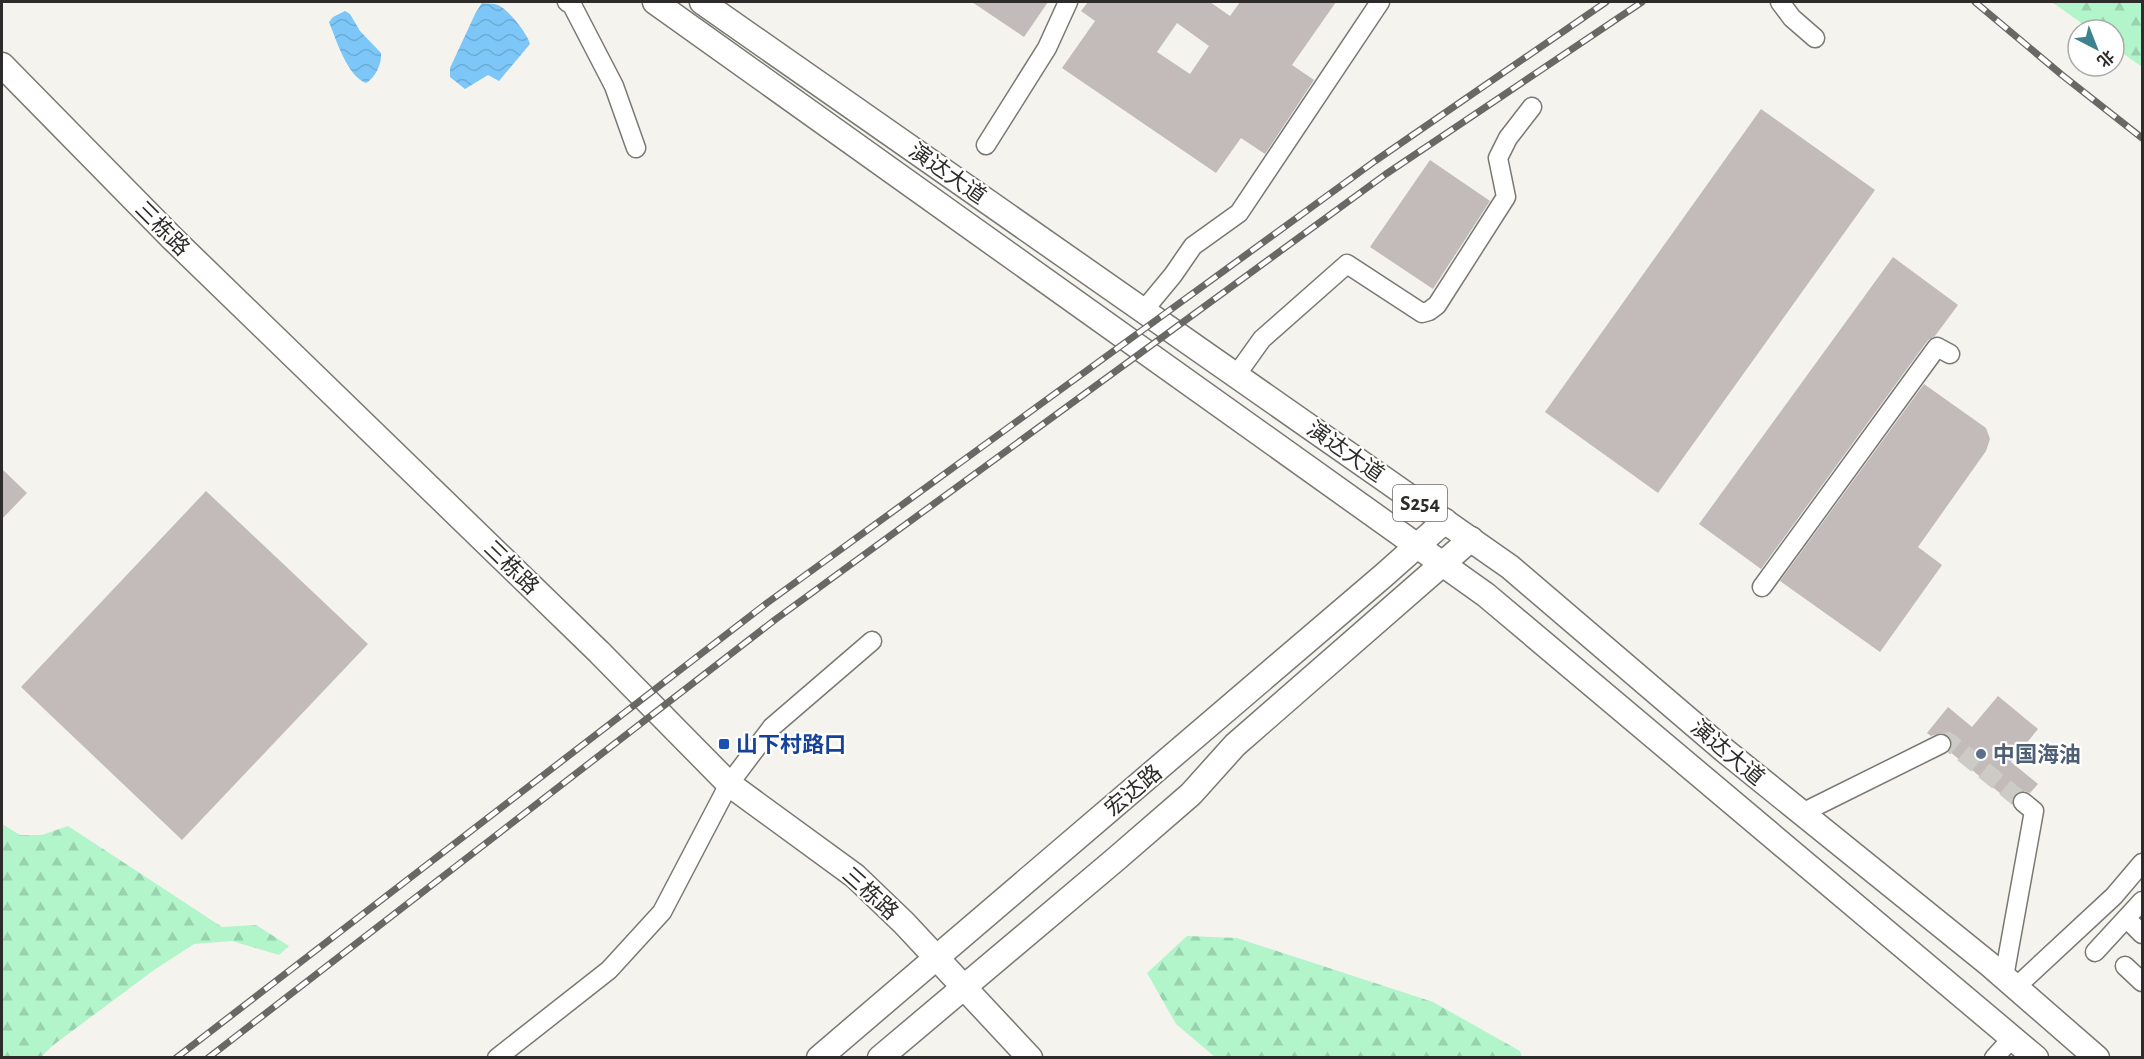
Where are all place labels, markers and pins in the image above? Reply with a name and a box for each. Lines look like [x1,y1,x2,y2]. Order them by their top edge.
place label: 山下村路口 [736,733,846,756]
marker: 山下村路口 [717,737,731,751]
place label: 中国海油 [1993,743,2081,766]
marker: 中国海油 [1974,747,1988,761]

